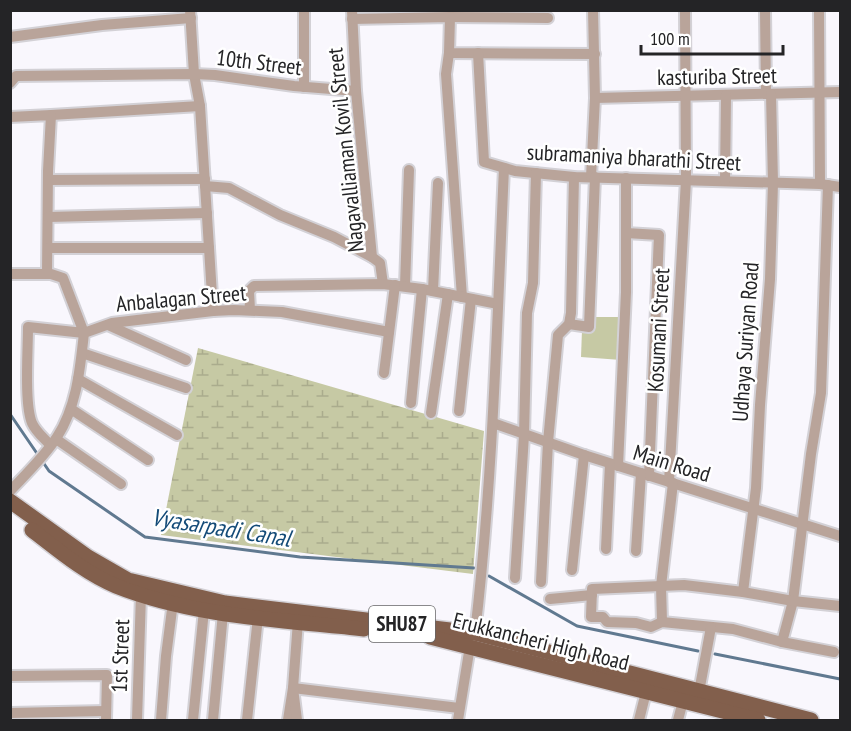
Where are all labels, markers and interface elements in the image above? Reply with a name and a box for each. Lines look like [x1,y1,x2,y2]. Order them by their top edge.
scale bar [641,18,784,56]
text: 100 m [650,27,690,50]
street label: 10th Street [215,43,303,81]
street label: Nagavalliaman Kovil Street [320,46,370,254]
street label: kasturiba Street [657,61,777,91]
street label: subramaniya bharathi Street [526,137,742,177]
street label: Udhaya Suriyan Road [725,261,765,423]
street label: Kosumani Street [641,267,675,393]
street label: Anbalagan Street [115,278,247,318]
street label: Main Road [630,438,714,488]
water label: Vyasarpadi Canal [149,501,295,554]
road number: SHU87 [369,606,435,642]
street label: Erukkancheri High Road [450,606,632,676]
street label: 1st Street [105,619,135,693]

